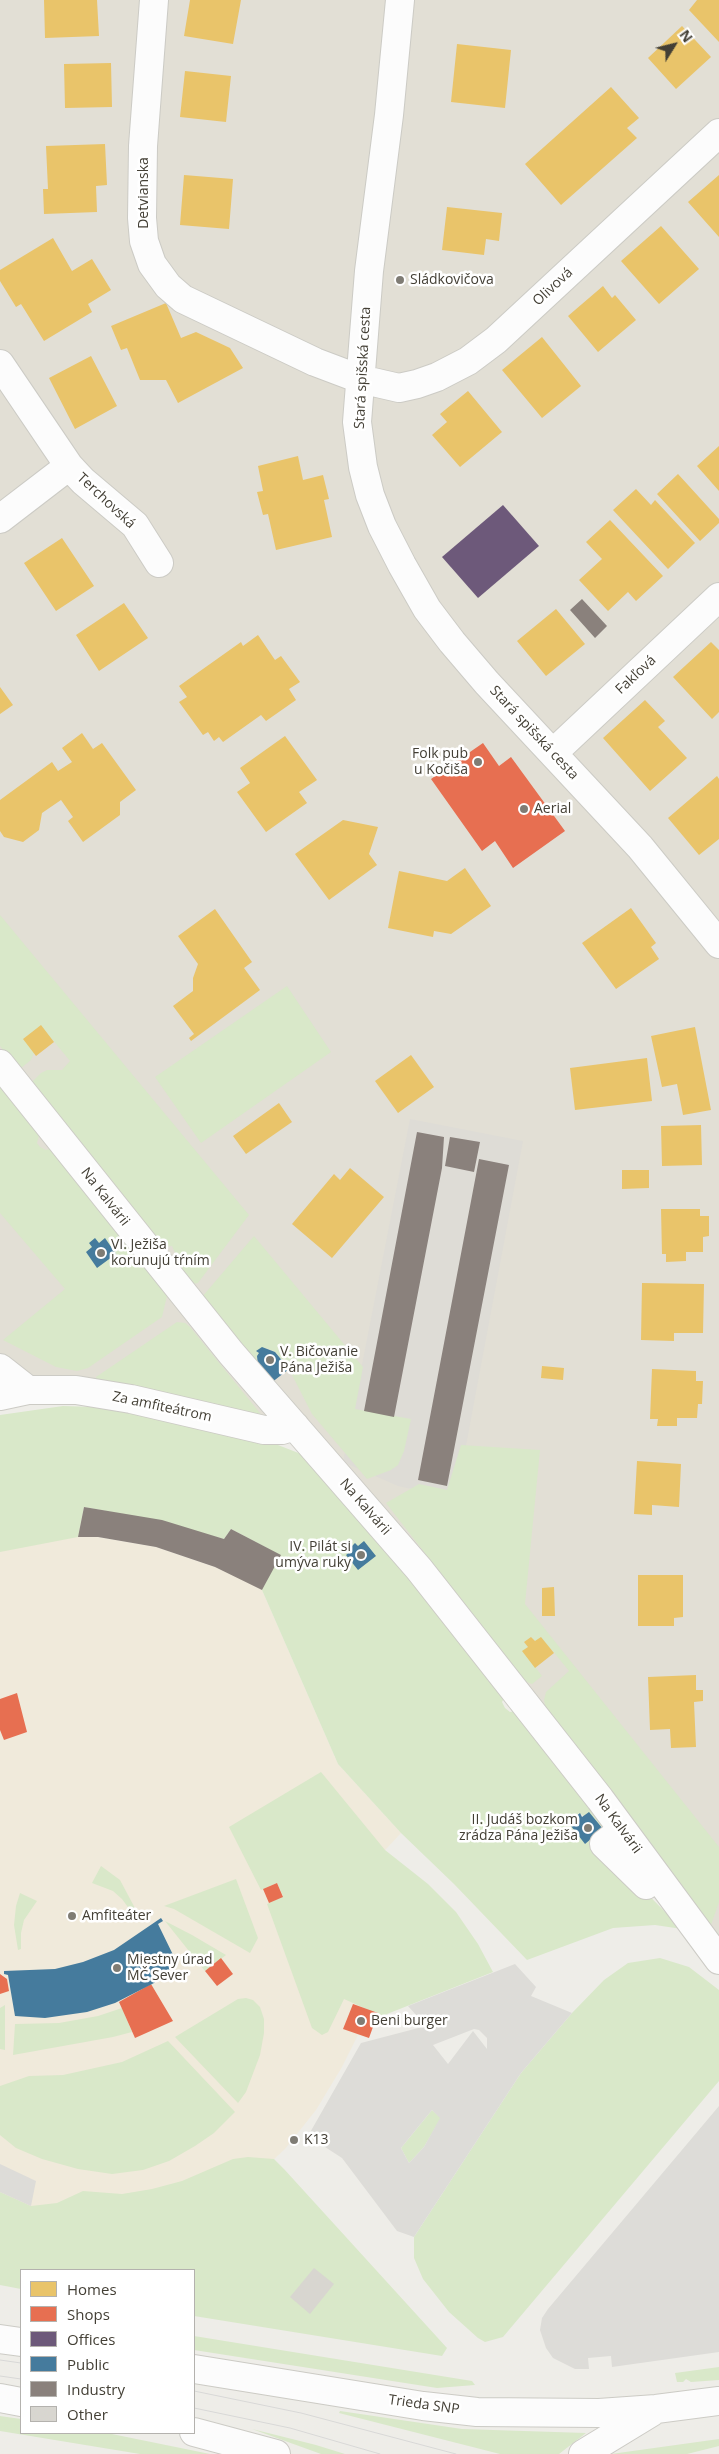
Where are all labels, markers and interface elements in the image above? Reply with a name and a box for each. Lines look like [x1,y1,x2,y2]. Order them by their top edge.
north arrow [649,20,699,70]
text: N [676,26,698,46]
street label: Detvianska [136,157,152,229]
street label: Olivová [530,264,576,310]
place label: Sládkovičova [410,272,494,288]
marker: Sládkovičova [394,274,406,286]
street label: Stará spišská cesta [351,306,375,430]
street label: Terchovská [73,470,139,532]
street label: Fakľová [612,652,660,698]
street label: Stará spišská cesta [486,682,582,784]
place label: Folk pub u Kočiša [412,746,468,779]
marker: Folk pub u Kočiša [472,756,484,768]
place label: Aerial [534,801,571,817]
marker: Aerial [518,803,530,815]
street label: Na Kalvárii [77,1164,133,1230]
place label: VI. Ježiša korunujú tŕním [111,1237,210,1270]
marker: VI. Ježiša korunujú tŕním [95,1247,107,1259]
place label: V. Bičovanie Pána Ježiša [280,1344,358,1376]
marker: V. Bičovanie Pána Ježiša [264,1354,276,1366]
street label: Za amfiteátrom [111,1388,213,1426]
street label: Na Kalvárii [336,1475,394,1539]
place label: IV. Pilát si umýva ruky [275,1539,351,1571]
marker: IV. Pilát si umýva ruky [355,1549,367,1561]
street label: Na Kalvárii [591,1791,645,1857]
place label: II. Judáš bozkom zrádza Pána Ježiša [459,1812,578,1844]
marker: II. Judáš bozkom zrádza Pána Ježiša [582,1822,594,1834]
place label: Amfiteáter [82,1908,151,1924]
marker: Amfiteáter [66,1910,78,1922]
place label: Miestny úrad MČ Sever [127,1952,213,1984]
marker: Miestny úrad MČ Sever [111,1962,123,1974]
place label: Beni burger [371,2013,448,2029]
marker: Beni burger [355,2015,367,2027]
place label: K13 [304,2132,329,2148]
marker: K13 [288,2134,300,2146]
legend [20,2269,195,2434]
text: Homes [67,2279,117,2299]
text: Shops [67,2304,110,2324]
text: Offices [67,2329,115,2349]
text: Public [67,2354,109,2374]
text: Industry [67,2379,125,2399]
street label: Trieda SNP [387,2392,461,2418]
text: Other [67,2404,108,2424]

